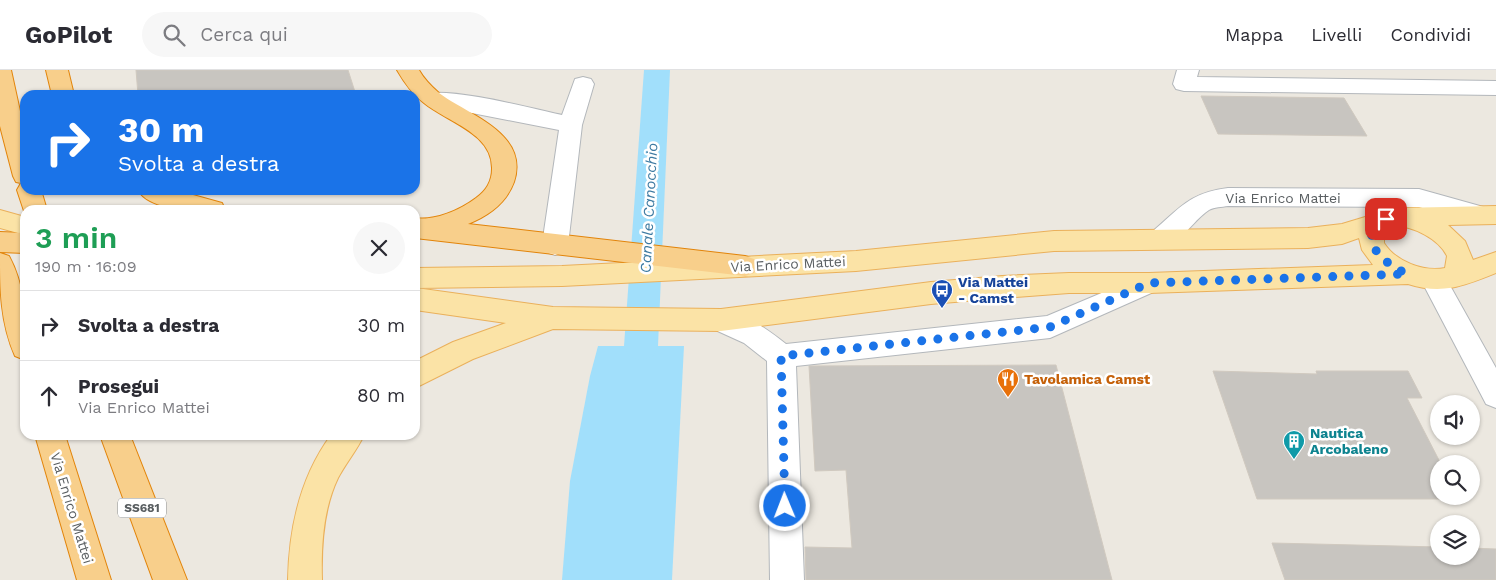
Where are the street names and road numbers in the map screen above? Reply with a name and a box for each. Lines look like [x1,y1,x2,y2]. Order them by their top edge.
street label: Via Enrico Mattei [1225,190,1341,206]
street label: Via Enrico Mattei [730,253,846,275]
street label: Via Enrico Mattei [47,450,97,566]
road number: SS681 [118,498,166,518]

